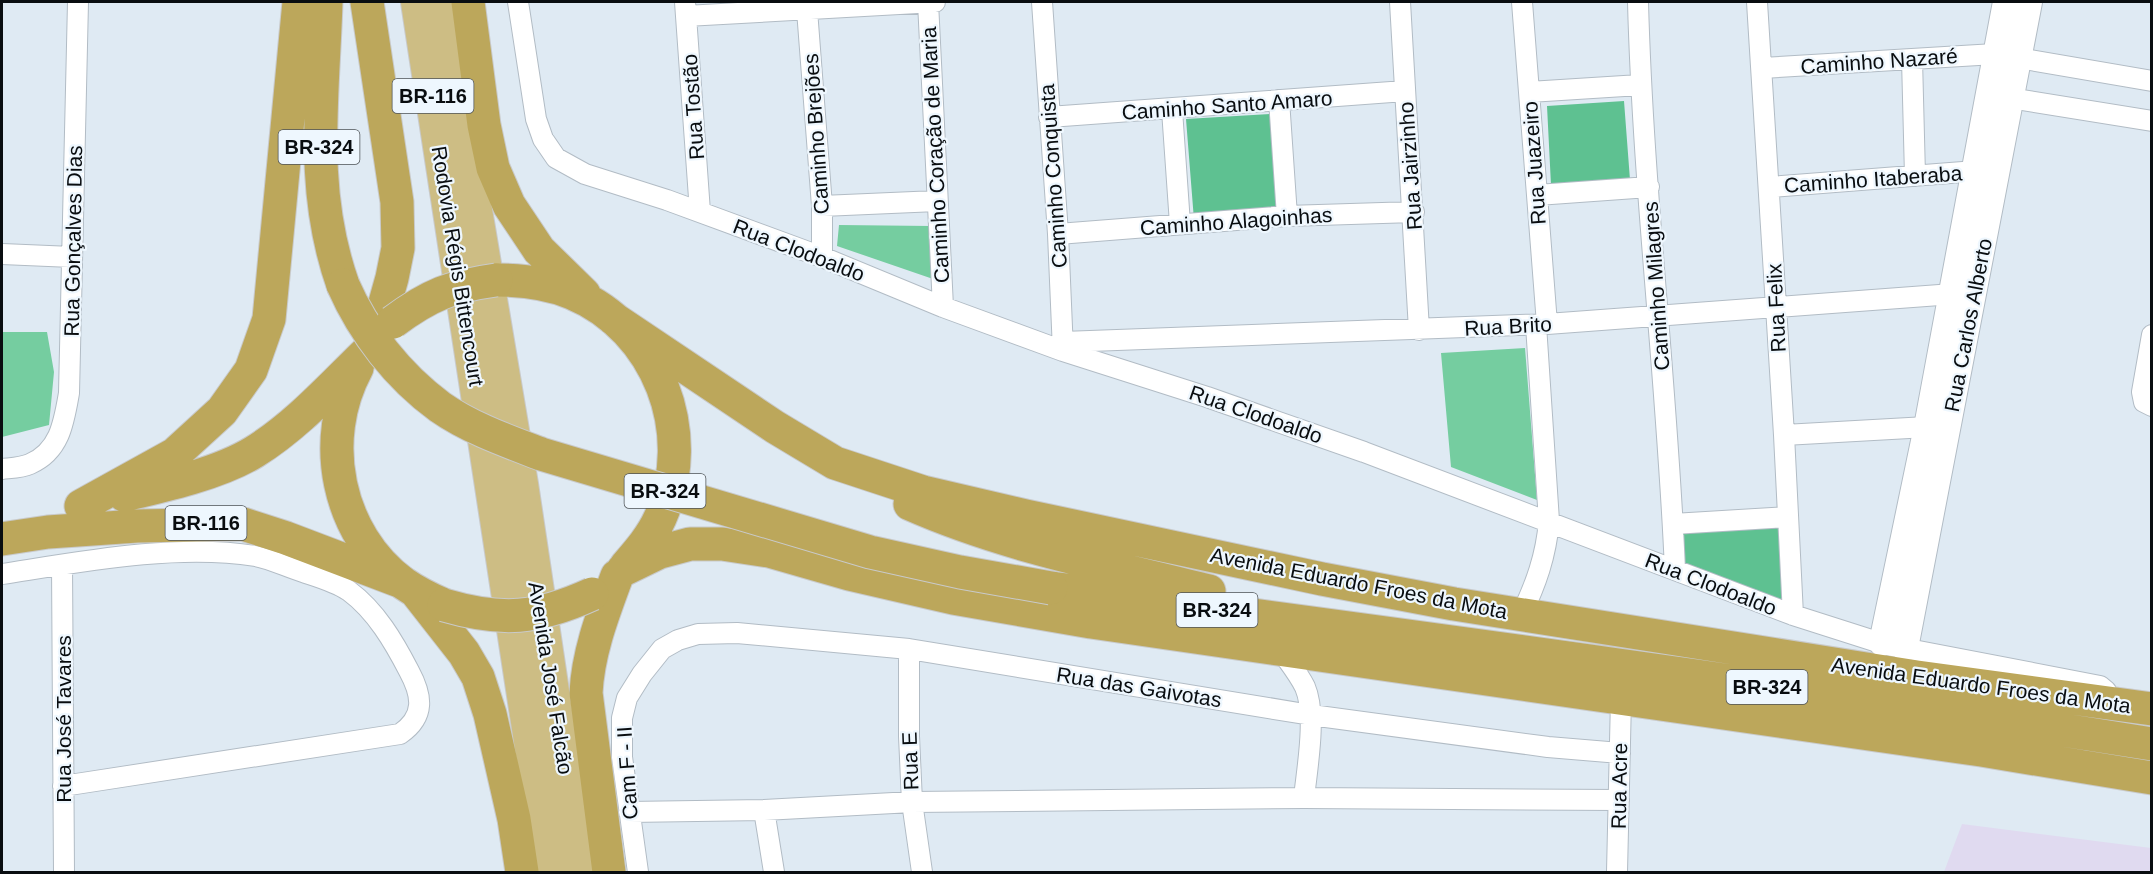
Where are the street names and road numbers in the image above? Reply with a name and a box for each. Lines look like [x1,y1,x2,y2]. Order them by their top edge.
street label: Caminho Coração de Maria [917,26,953,284]
street label: Caminho Nazaré [1800,44,1958,78]
street label: Rua Tostão [678,53,708,161]
street label: Caminho Brejões [799,53,833,215]
road number: BR-116 [392,79,474,113]
street label: Caminho Conquista [1035,83,1071,269]
street label: Caminho Santo Amaro [1121,86,1333,124]
street label: Rua Juazeiro [1518,100,1550,226]
street label: Rua Jairzinho [1394,101,1426,231]
road number: BR-324 [278,130,360,164]
street label: Rodovia Régis Bittencourt [428,144,488,388]
street label: Rua Gonçalves Dias [60,145,86,337]
street label: Caminho Itaberaba [1783,161,1963,197]
street label: Caminho Milagres [1639,201,1673,371]
street label: Caminho Alagoinhas [1139,203,1333,239]
street label: Rua Clodoaldo [730,214,868,286]
street label: Rua Carlos Alberto [1940,236,1996,414]
street label: Rua Felix [1762,263,1790,353]
street label: Rua Brito [1464,312,1552,340]
street label: Rua Clodoaldo [1187,381,1325,447]
road number: BR-324 [624,474,706,508]
road number: BR-116 [166,506,246,540]
street label: Avenida Eduardo Froes da Mota [1209,543,1510,623]
street label: Rua Clodoaldo [1642,548,1780,620]
street label: Avenida José Falcão [524,580,578,776]
road number: BR-324 [1176,593,1258,627]
street label: Rua José Tavares [52,635,75,803]
street label: Avenida Eduardo Froes da Mota [1830,653,2132,717]
street label: Rua das Gaivotas [1055,663,1223,711]
road number: BR-324 [1726,670,1808,704]
street label: Cam F - II [612,726,642,820]
street label: Rua E [897,731,923,791]
street label: Rua Acre [1607,743,1631,829]

